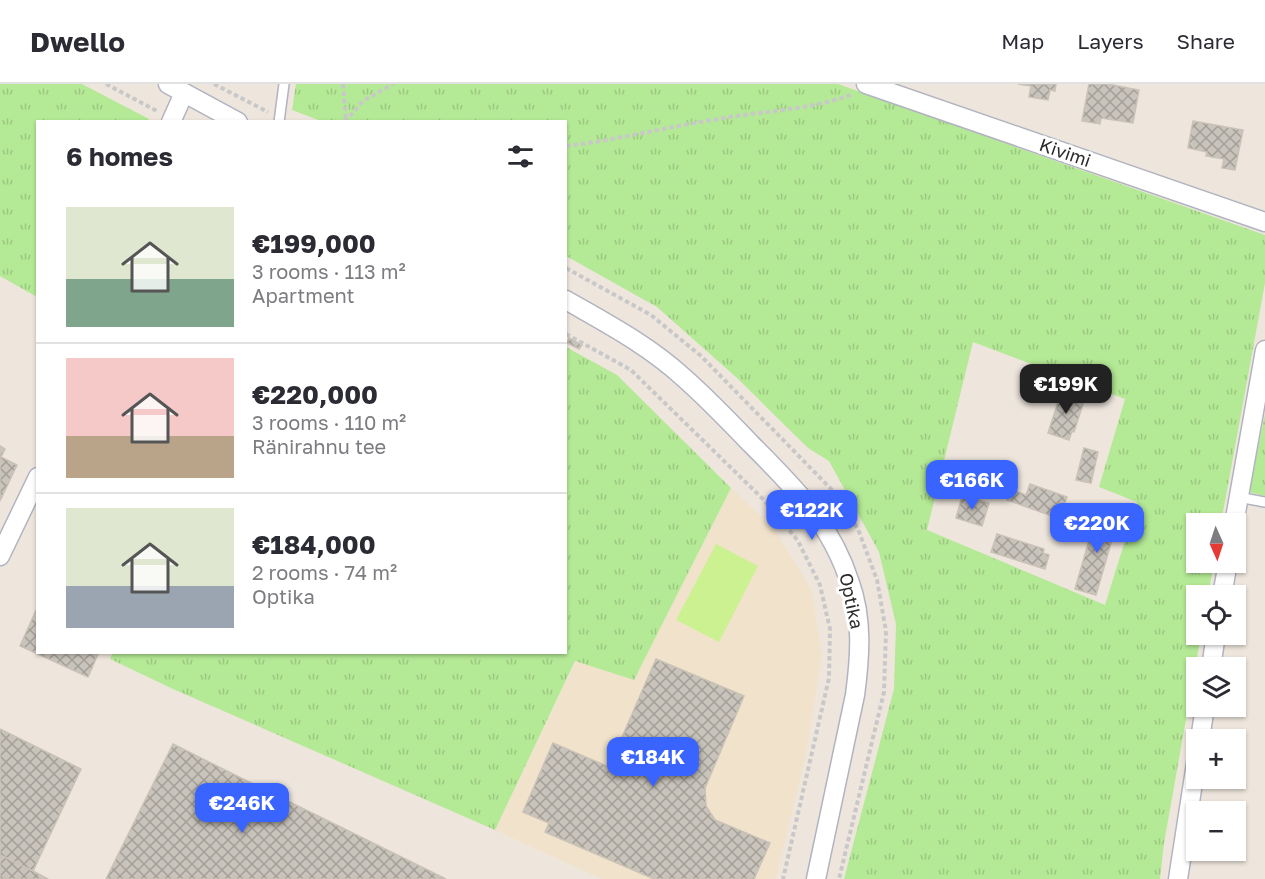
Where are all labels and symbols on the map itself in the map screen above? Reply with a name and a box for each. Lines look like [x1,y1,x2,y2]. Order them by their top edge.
street label: Kivimi [1037,133,1094,171]
pin: €199K [1024,364,1108,415]
pin: €166K [930,460,1014,511]
pin: €122K [770,490,854,541]
pin: €220K [1055,503,1139,554]
north arrow [1186,513,1246,573]
street label: Optika [835,571,869,631]
pin: €184K [611,737,695,788]
pin: €246K [200,783,284,834]

